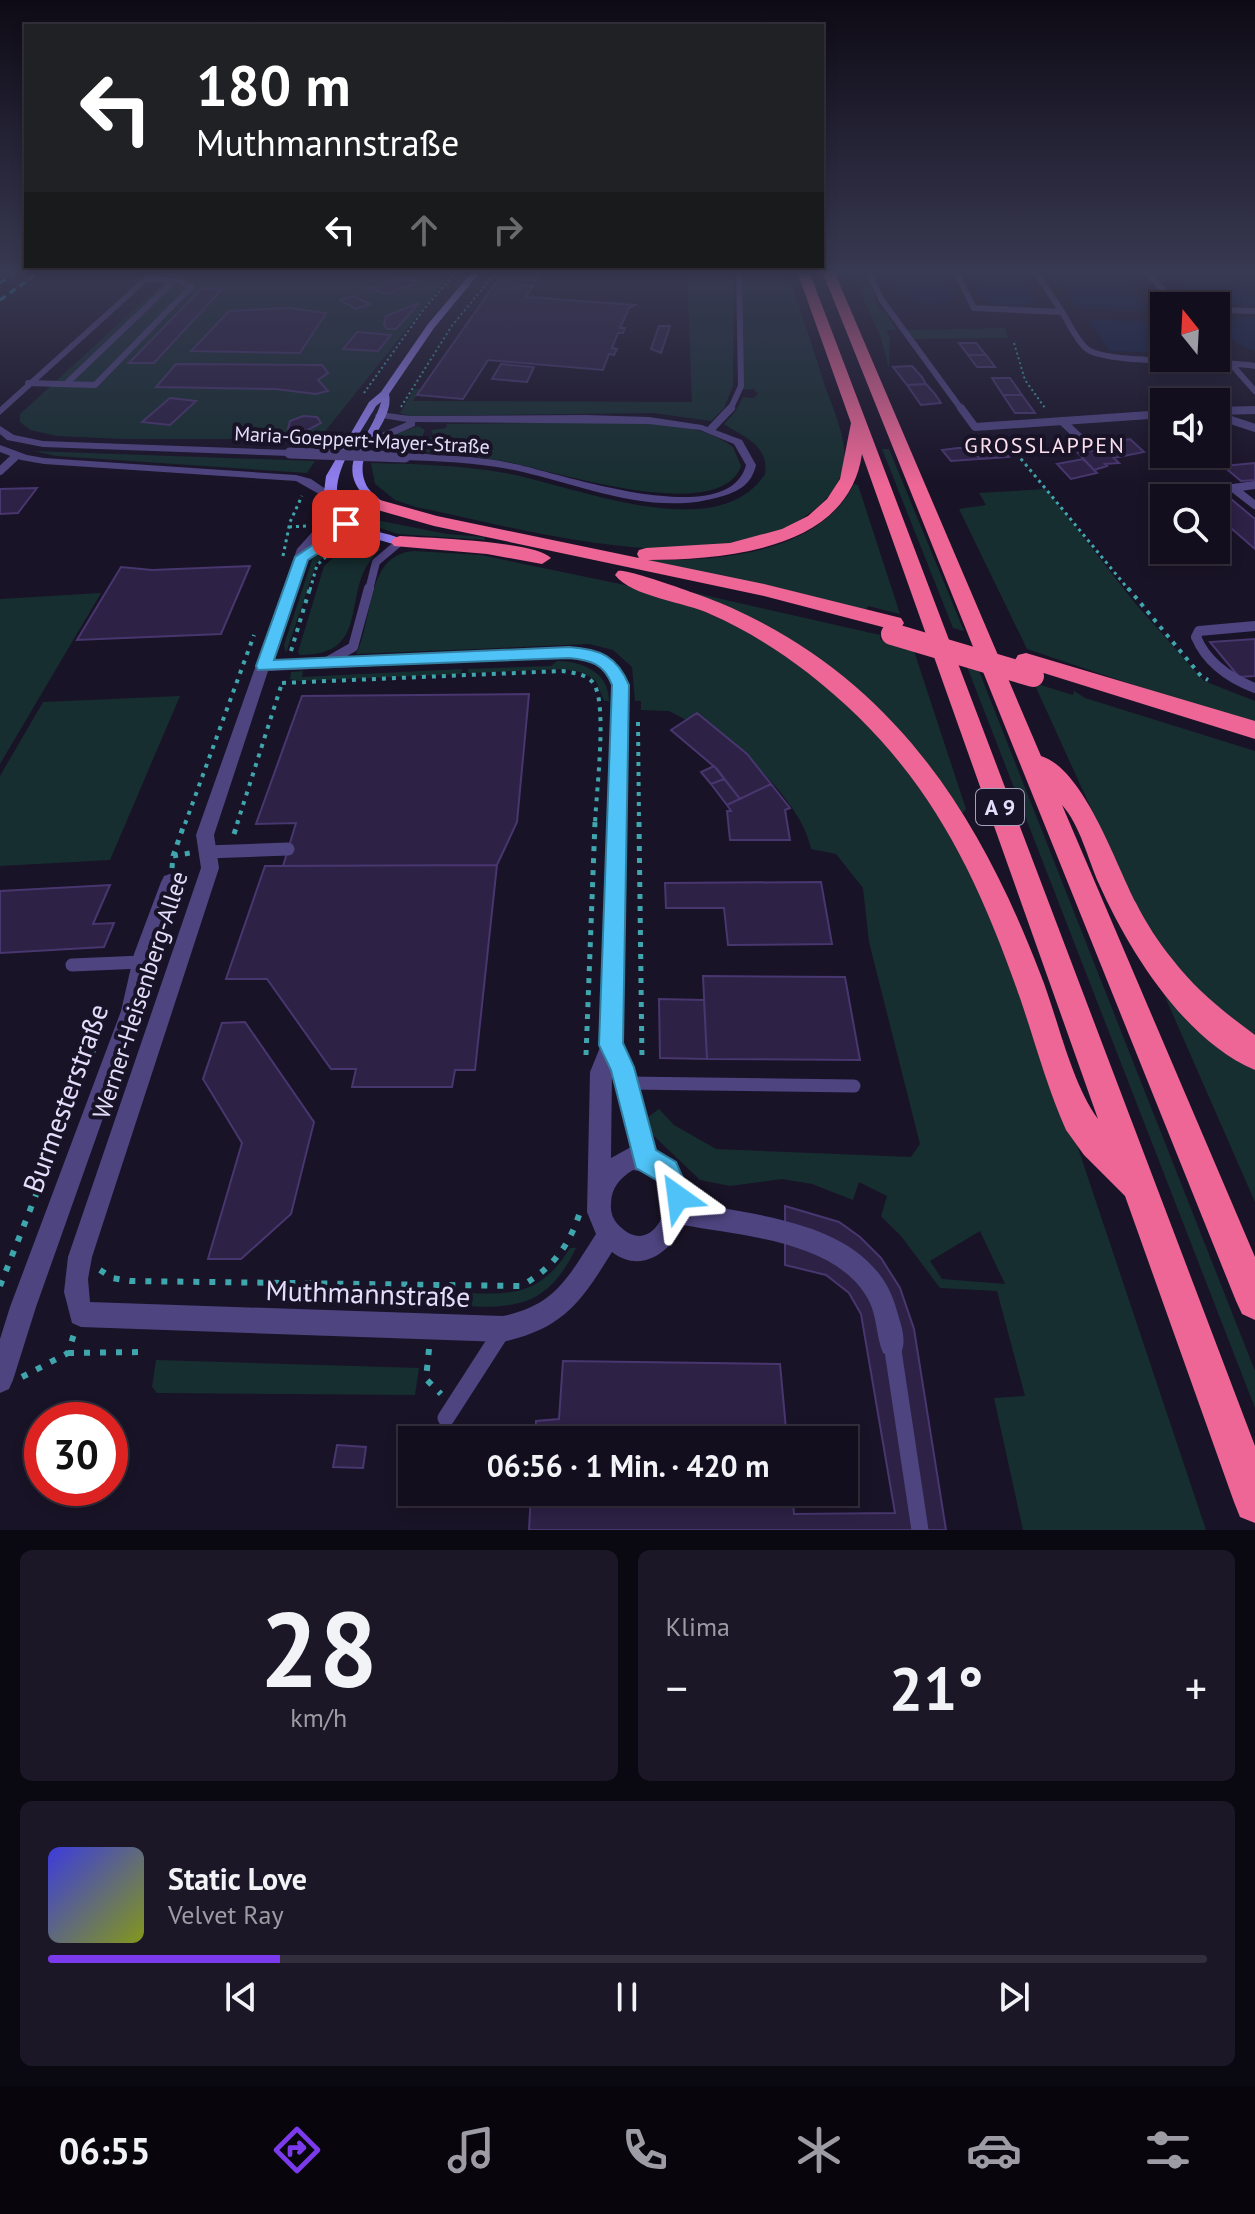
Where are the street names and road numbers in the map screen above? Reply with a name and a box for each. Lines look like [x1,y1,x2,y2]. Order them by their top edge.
street label: Maria-Goeppert-Mayer-Straße [234,420,490,460]
road number: A 9 [976,789,1024,825]
street label: Werner-Heisenberg-Allee [85,867,195,1123]
street label: Burmesterstraße [14,999,116,1197]
street label: Muthmannstraße [265,1271,471,1315]

